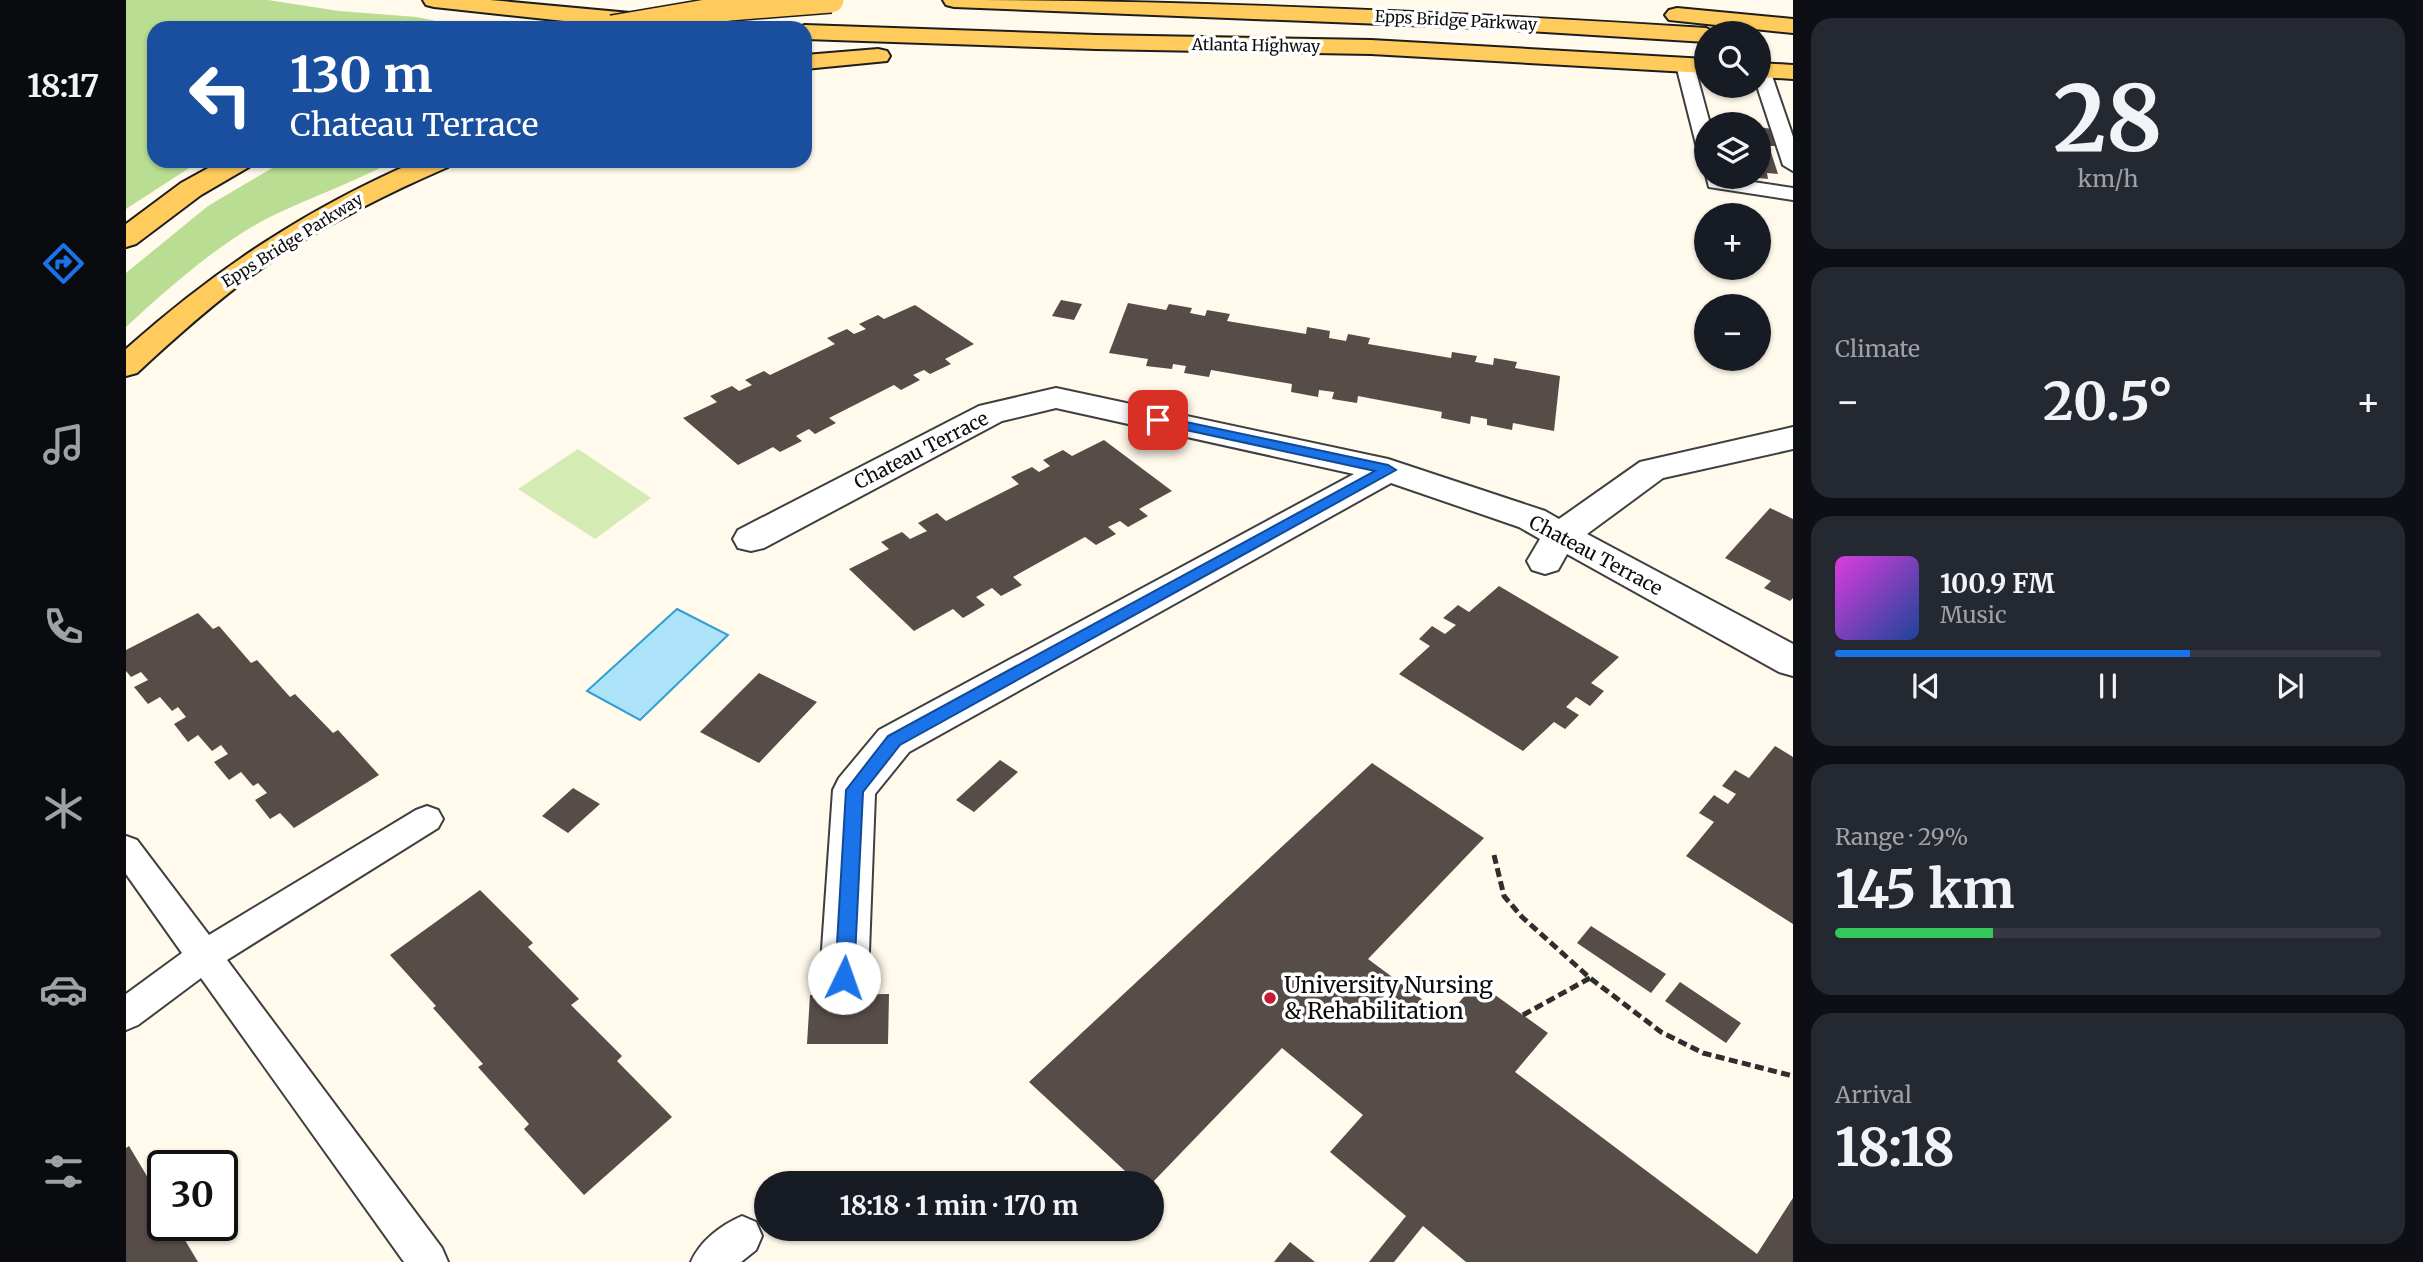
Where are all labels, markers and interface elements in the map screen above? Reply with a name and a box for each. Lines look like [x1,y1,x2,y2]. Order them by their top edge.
street label: Epps Bridge Parkway [1374,6,1538,34]
map controls [1694,21,1771,371]
button: search [1694,21,1771,98]
street label: Atlanta Highway [1191,34,1321,56]
text: 130 m [290,44,433,105]
icon: left [175,49,266,140]
text: 28 [2053,61,2163,176]
text: 18:17 [27,66,99,106]
text: Chateau Terrace [290,105,538,145]
button: layers [1694,112,1771,189]
text: km/h [2078,164,2138,193]
street label: Epps Bridge Parkway [218,188,367,292]
button: + [1694,203,1771,280]
icon: directions [39,239,88,288]
button: − [1694,294,1771,371]
text: Climate [1835,334,1920,363]
text: 20.5° [2043,369,2173,434]
text: − [1835,378,1860,425]
text: + [2356,378,2381,425]
pin [1128,390,1188,450]
icon: arrive [1139,401,1177,439]
street label: Chateau Terrace [850,406,992,494]
icon: music [39,420,88,469]
street label: Chateau Terrace [1525,510,1667,600]
text: 100.9 FM [1940,567,2055,600]
text: Music [1940,600,2007,629]
icon: phone [39,602,88,651]
icon: previous [1907,667,1945,705]
icon: pause [2089,667,2127,705]
icon: next [2271,667,2309,705]
icon: climate [39,784,88,833]
text: Range · 29% [1835,822,1968,851]
text: 145 km [1835,857,2014,922]
position arrow [807,941,881,1015]
icon: car [39,965,88,1014]
place label: University Nursing & Rehabilitation [1284,970,1493,1025]
marker: University Nursing & Rehabilitation [1262,990,1278,1006]
text: Arrival [1835,1080,1912,1109]
text: 18:18 [1835,1115,1955,1180]
icon: filters [39,1147,88,1196]
speed limit sign: 30 [147,1150,238,1241]
text: 18:18 · 1 min · 170 m [840,1189,1078,1222]

